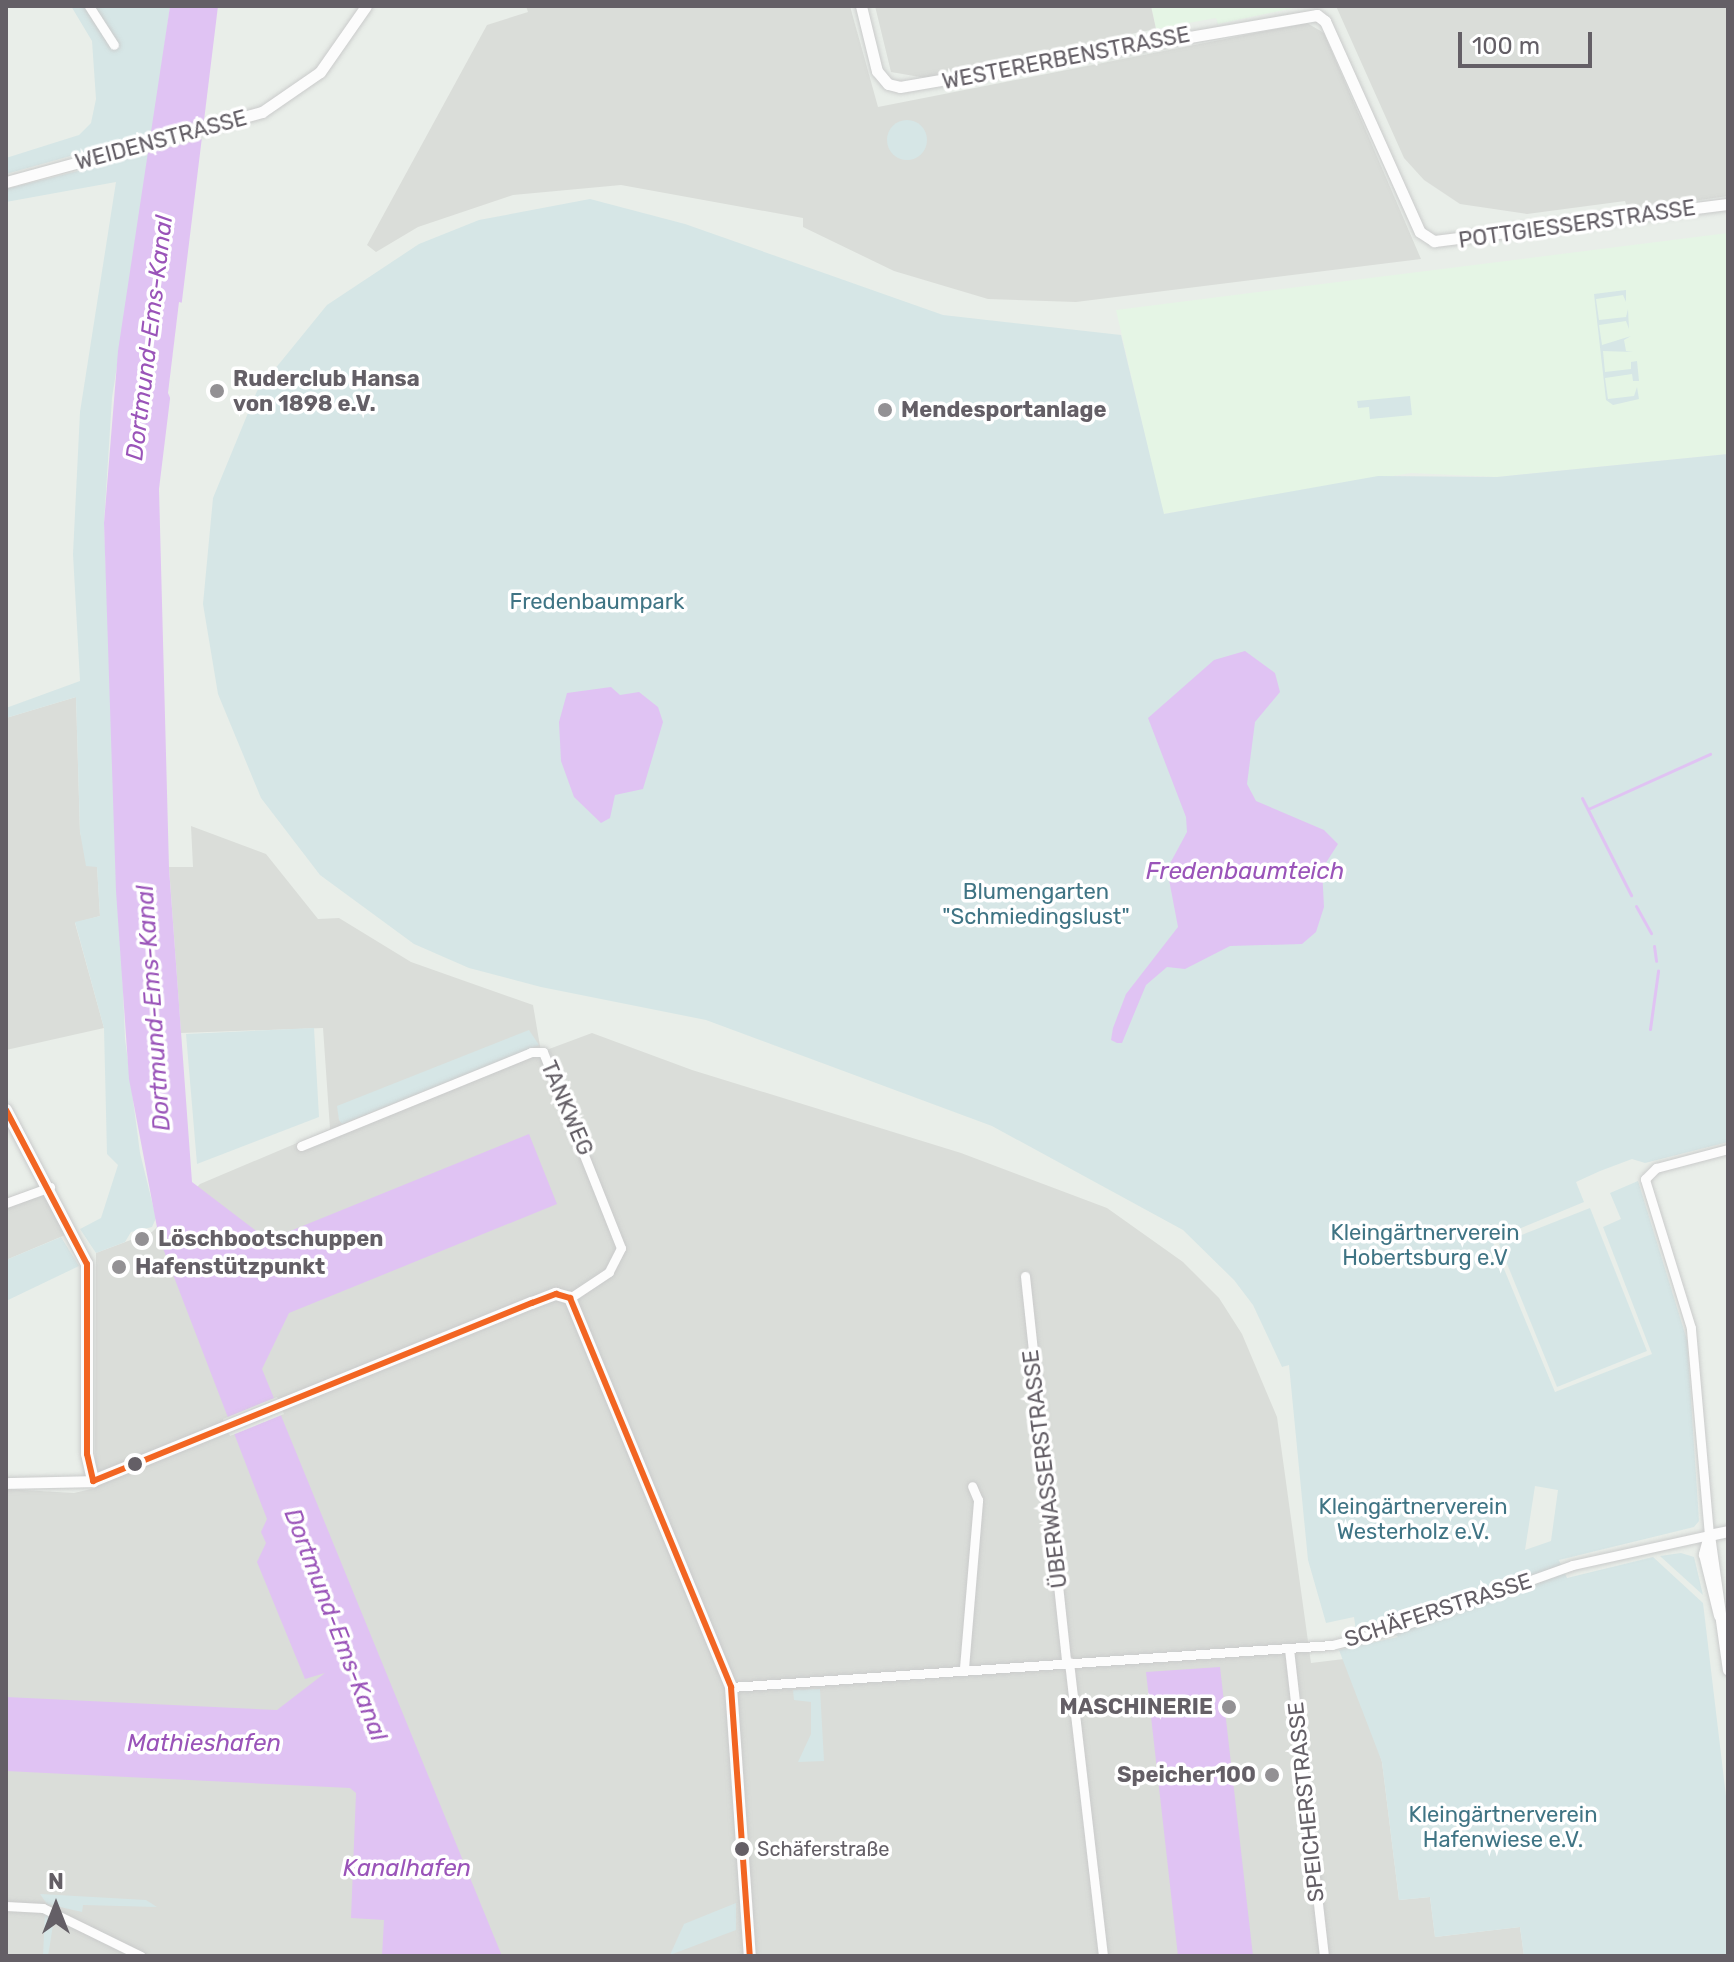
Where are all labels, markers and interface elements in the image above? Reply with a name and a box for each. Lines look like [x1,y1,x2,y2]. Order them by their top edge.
scale bar [1462,16,1596,66]
street label: WESTERERBENSTRASSE [940,21,1192,95]
text: 100 m [1472,32,1540,60]
street label: WEIDENSTRASSE [72,104,250,176]
street label: POTTGIESSERSTRASSE [1457,194,1697,254]
water label: Dortmund-Ems-Kanal [121,214,179,462]
place label: Ruderclub Hansa von 1898 e.V. [233,365,420,416]
marker: Ruderclub Hansa von 1898 e.V. [208,382,226,400]
place label: Mendesportanlage [901,397,1107,423]
marker: Mendesportanlage [876,401,894,419]
park label: Fredenbaumpark [510,589,684,615]
water label: Fredenbaumteich [1146,858,1344,886]
park label: Blumengarten "Schmiedingslust" [942,878,1130,930]
water label: Dortmund-Ems-Kanal [131,884,177,1132]
street label: TANKWEG [535,1057,599,1159]
park label: Kleingärtnerverein Hobertsburg e.V [1330,1219,1520,1270]
place label: Löschbootschuppen [158,1226,383,1252]
marker: Löschbootschuppen [133,1230,151,1248]
place label: Hafenstützpunkt [135,1254,325,1280]
marker: Hafenstützpunkt [110,1258,128,1276]
street label: ÜBERWASSERSTRASSE [1017,1348,1073,1590]
unlabelled marker [127,1456,143,1472]
park label: Kleingärtnerverein Westerholz e.V. [1318,1493,1508,1544]
water label: Dortmund-Ems-Kanal [277,1505,393,1745]
street label: SCHÄFERSTRASSE [1341,1567,1535,1653]
place label: MASCHINERIE [1059,1694,1213,1720]
marker: MASCHINERIE [1220,1698,1238,1716]
street label: SPEICHERSTRASSE [1282,1701,1330,1903]
water label: Mathieshafen [127,1730,281,1758]
place label: Speicher100 [1117,1762,1256,1788]
marker: Speicher100 [1263,1766,1281,1784]
park label: Kleingärtnerverein Hafenwiese e.V. [1408,1801,1598,1852]
place label: Schäferstraße [757,1837,889,1861]
marker: Schäferstraße [734,1841,750,1857]
water label: Kanalhafen [343,1855,471,1883]
north arrow [16,1866,96,1946]
text: N [48,1868,64,1895]

